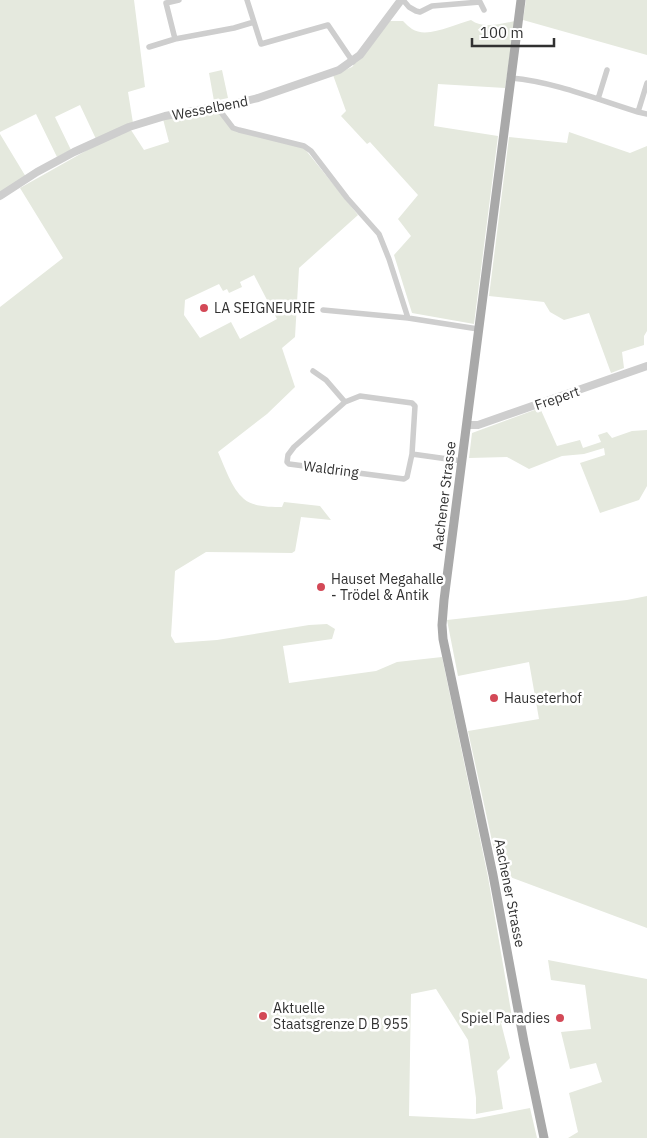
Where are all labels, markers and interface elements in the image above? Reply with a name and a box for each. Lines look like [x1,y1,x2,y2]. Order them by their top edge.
scale bar [472,15,554,47]
text: 100 m [480,23,524,42]
street label: Wesselbend [171,92,249,124]
place label: LA SEIGNEURIE [214,299,315,317]
marker: LA SEIGNEURIE [198,302,210,314]
street label: Frepert [532,382,582,414]
street label: Aachener Strasse [428,440,460,552]
street label: Waldring [302,457,360,481]
place label: Hauset Megahalle - Trödel & Antik [331,570,444,604]
marker: Hauset Megahalle - Trödel & Antik [315,581,327,593]
place label: Hauseterhof [504,689,582,707]
marker: Hauseterhof [488,692,500,704]
street label: Aachener Strasse [491,837,529,949]
place label: Aktuelle Staatsgrenze D B 955 [273,999,408,1033]
place label: Spiel Paradies [461,1009,550,1027]
marker: Aktuelle Staatsgrenze D B 955 [257,1010,269,1022]
marker: Spiel Paradies [554,1012,566,1024]

